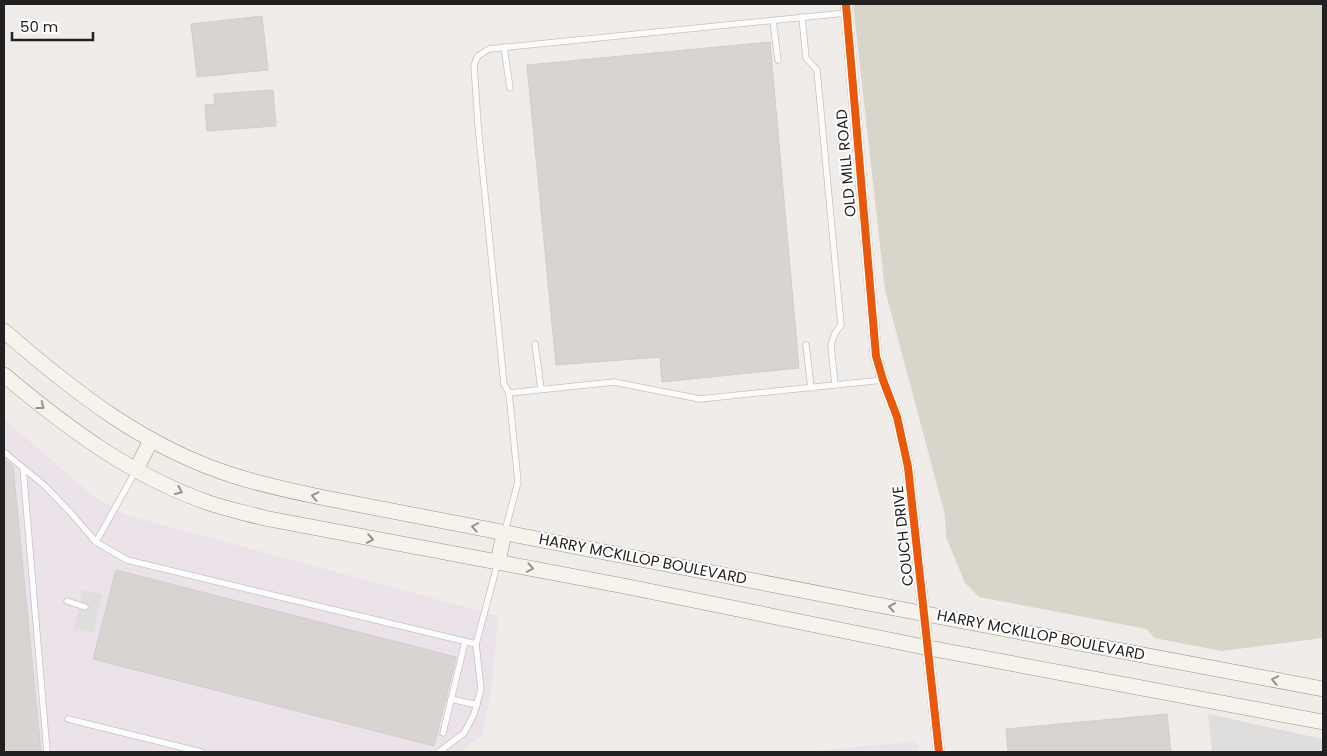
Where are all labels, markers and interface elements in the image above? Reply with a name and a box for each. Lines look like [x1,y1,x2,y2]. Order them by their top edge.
scale bar [12,10,94,42]
text: 50 m [20,16,58,37]
street label: OLD MILL ROAD [830,108,861,218]
one-way arrow [35,400,44,408]
one-way arrow [174,484,183,495]
street label: COUCH DRIVE [887,485,918,587]
one-way arrow [311,491,320,502]
one-way arrow [470,522,479,533]
street label: HARRY MCKILLOP BOULEVARD [537,528,749,589]
one-way arrow [366,533,375,543]
one-way arrow [526,563,534,573]
one-way arrow [888,603,897,613]
street label: HARRY MCKILLOP BOULEVARD [935,604,1147,665]
one-way arrow [1271,675,1280,685]

